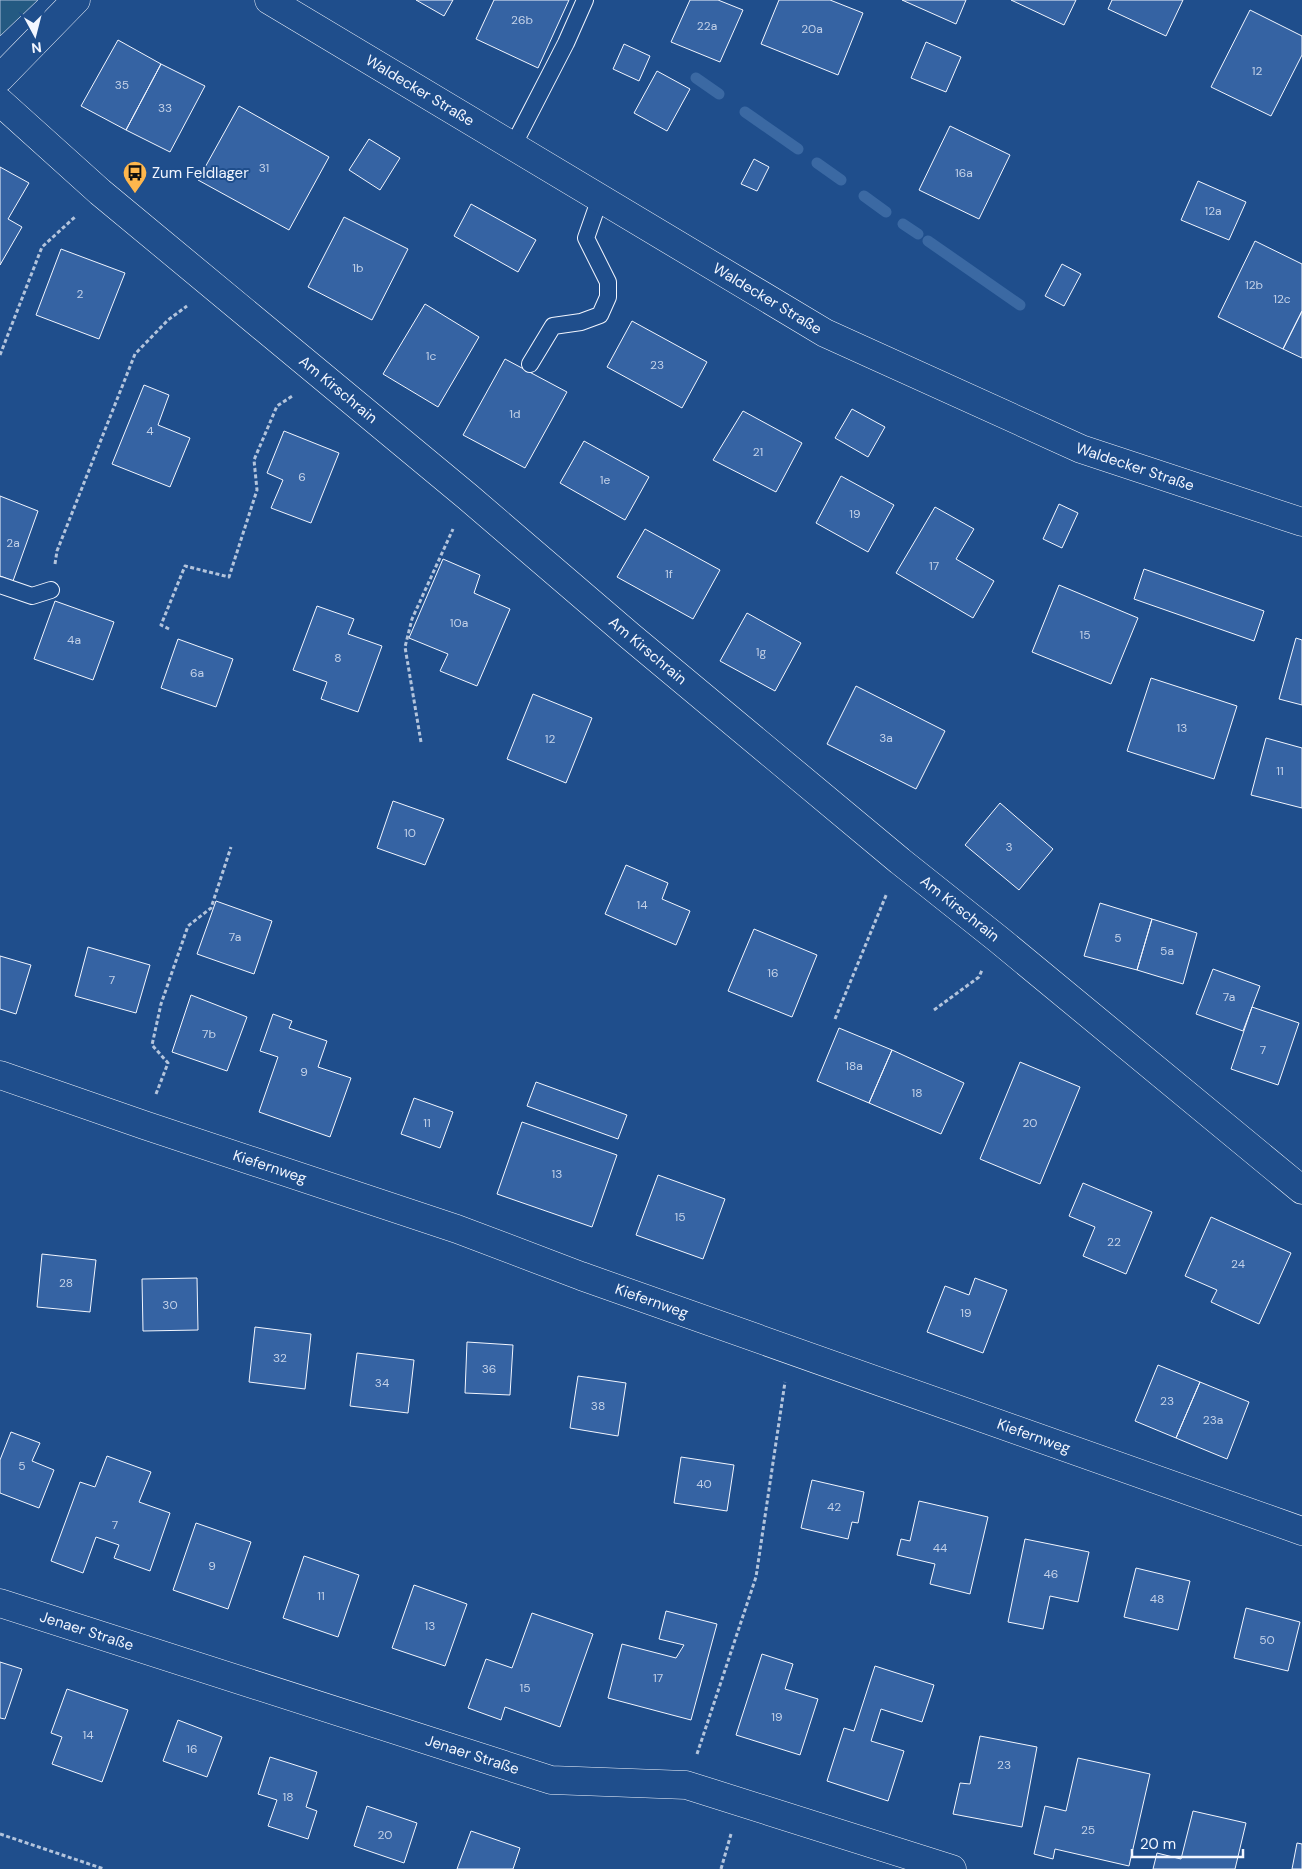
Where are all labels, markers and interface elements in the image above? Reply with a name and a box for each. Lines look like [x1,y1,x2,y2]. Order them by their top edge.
north arrow [10,10,60,60]
house number: 26b [511,12,533,28]
house number: 22a [697,18,717,34]
house number: 20a [801,21,823,37]
text: N [30,38,43,57]
street label: Waldecker Straße [362,50,478,131]
house number: 12 [1252,63,1262,79]
house number: 35 [115,77,129,93]
house number: 33 [158,100,172,116]
bus stop icon: Zum Feldlager [122,160,148,194]
house number: 31 [259,160,269,176]
place label: Zum Feldlager [152,163,249,183]
house number: 16a [955,165,973,181]
house number: 12a [1204,203,1222,219]
street label: Waldecker Straße [709,258,826,339]
house number: 1b [352,260,364,276]
house number: 12b [1245,277,1263,293]
house number: 2 [77,286,84,302]
house number: 12c [1273,291,1291,307]
house number: 1c [426,348,436,364]
street label: Am Kirschrain [295,351,382,428]
house number: 23 [650,357,664,373]
house number: 1d [509,406,521,422]
house number: 4 [146,423,154,439]
street label: Waldecker Straße [1073,438,1197,496]
house number: 21 [753,444,763,460]
house number: 6 [298,469,306,485]
house number: 1e [600,472,610,488]
house number: 19 [849,506,861,522]
house number: 2a [6,535,20,551]
house number: 17 [929,558,939,574]
house number: 1f [665,566,673,582]
street label: Am Kirschrain [605,612,691,689]
house number: 10a [450,615,468,631]
house number: 15 [1079,627,1091,643]
house number: 4a [67,632,81,648]
house number: 1g [756,644,767,660]
house number: 8 [334,650,342,666]
house number: 6a [190,665,204,681]
house number: 13 [1177,720,1187,736]
house number: 3a [879,730,893,746]
house number: 12 [545,731,555,747]
house number: 11 [1276,763,1284,779]
house number: 10 [404,825,416,841]
house number: 3 [1005,839,1013,855]
street label: Am Kirschrain [916,871,1004,946]
house number: 14 [636,897,648,913]
house number: 7a [229,929,241,945]
house number: 5 [1114,930,1122,946]
house number: 5a [1160,943,1174,959]
house number: 16 [767,965,779,981]
house number: 7 [109,972,115,988]
house number: 7a [1223,989,1235,1005]
house number: 7b [202,1026,216,1042]
house number: 7 [1260,1042,1266,1058]
house number: 18a [845,1058,863,1074]
house number: 9 [300,1064,308,1080]
house number: 18 [911,1085,923,1101]
house number: 11 [423,1115,431,1131]
house number: 20 [1022,1115,1038,1131]
street label: Kiefernweg [230,1145,309,1188]
house number: 13 [552,1166,562,1182]
house number: 15 [674,1209,686,1225]
house number: 22 [1107,1234,1121,1250]
house number: 24 [1231,1256,1245,1272]
house number: 28 [59,1275,73,1291]
street label: Kiefernweg [612,1279,691,1323]
house number: 30 [162,1297,178,1313]
house number: 19 [960,1305,972,1321]
house number: 32 [273,1350,287,1366]
house number: 36 [482,1361,496,1377]
house number: 34 [375,1375,389,1391]
house number: 23 [1160,1393,1174,1409]
house number: 38 [591,1398,605,1414]
house number: 23a [1203,1412,1223,1428]
street label: Kiefernweg [994,1414,1073,1458]
house number: 5 [18,1458,26,1474]
house number: 40 [696,1476,712,1492]
house number: 42 [827,1499,841,1515]
house number: 7 [112,1517,118,1533]
house number: 44 [933,1540,947,1556]
house number: 9 [208,1558,216,1574]
house number: 46 [1044,1566,1058,1582]
house number: 11 [317,1588,325,1604]
house number: 48 [1150,1591,1164,1607]
street label: Jenaer Straße [37,1606,136,1655]
house number: 13 [425,1618,435,1634]
house number: 50 [1259,1632,1275,1648]
house number: 17 [653,1670,663,1686]
house number: 15 [519,1680,531,1696]
house number: 19 [771,1709,783,1725]
house number: 14 [82,1727,94,1743]
street label: Jenaer Straße [423,1730,522,1779]
house number: 16 [186,1741,198,1757]
house number: 23 [997,1757,1011,1773]
house number: 18 [282,1789,294,1805]
house number: 25 [1081,1822,1095,1838]
scale bar [1132,1826,1243,1858]
house number: 20 [377,1827,393,1843]
text: 20 m [1140,1834,1176,1854]

